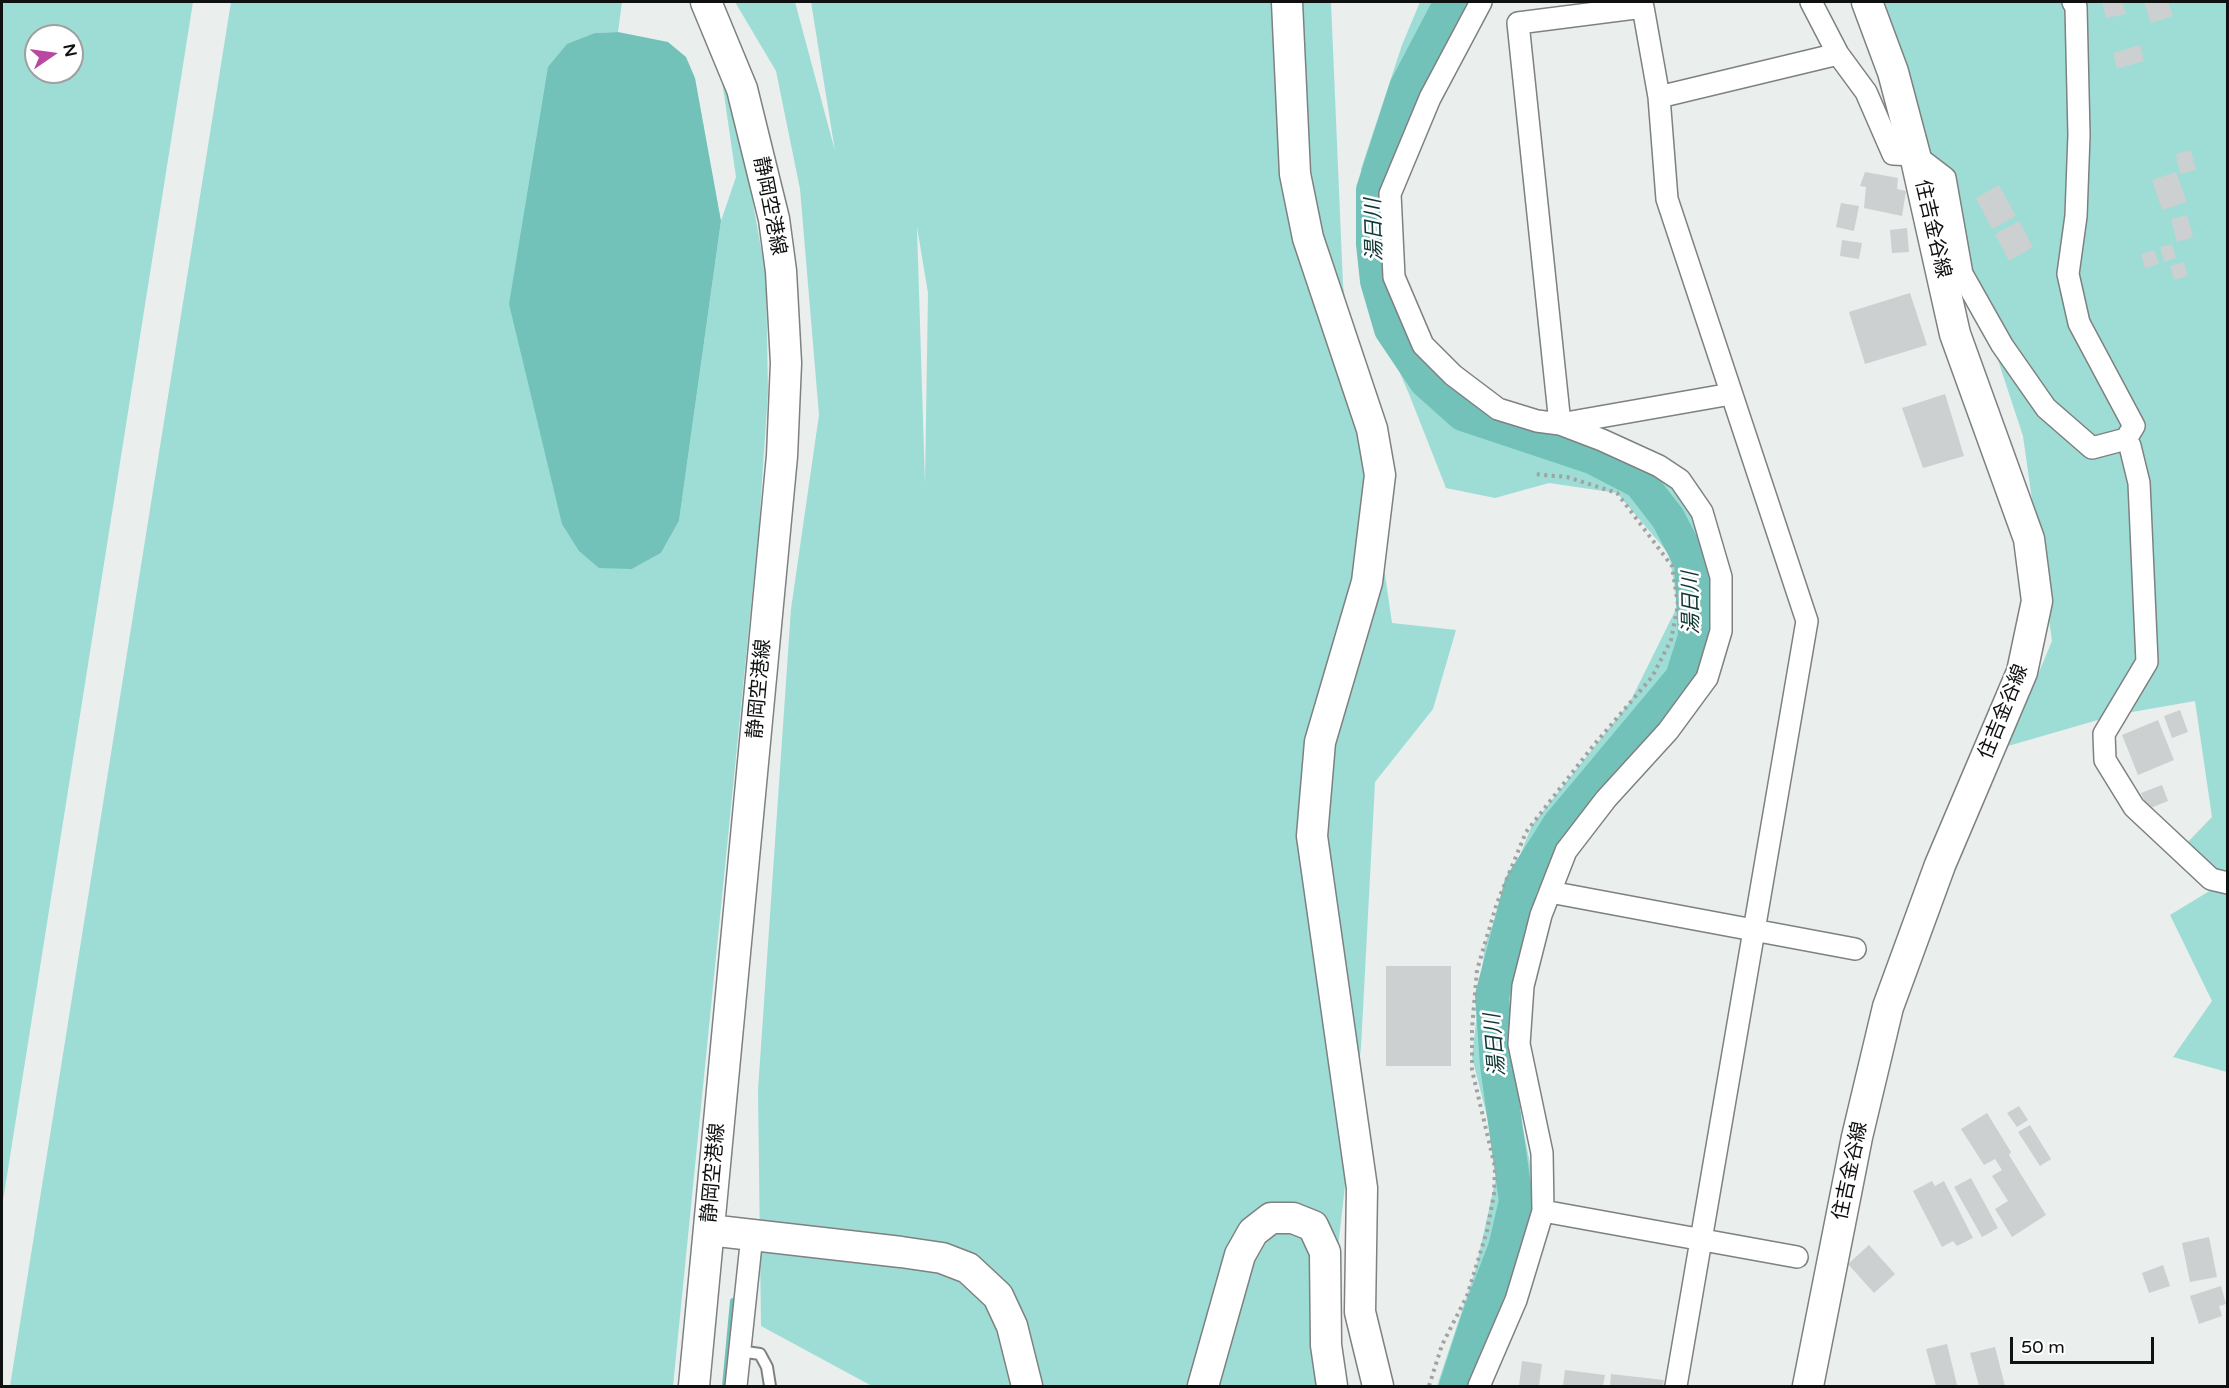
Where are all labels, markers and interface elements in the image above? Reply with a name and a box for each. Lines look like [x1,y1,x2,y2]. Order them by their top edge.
north arrow [24,24,84,84]
text: N [58,42,81,59]
street label: 静岡空港線 [748,155,790,257]
street label: 住吉金谷線 [1909,178,1955,280]
water label: 湯日川 [1361,198,1389,262]
water label: 湯日川 [1679,571,1705,635]
street label: 静岡空港線 [744,638,776,740]
street label: 住吉金谷線 [1974,661,2034,763]
water label: 湯日川 [1481,1013,1511,1077]
street label: 住吉金谷線 [1829,1120,1873,1222]
street label: 静岡空港線 [698,1122,730,1224]
scale bar [2013,1325,2157,1363]
text: 50 m [2021,1336,2065,1358]

